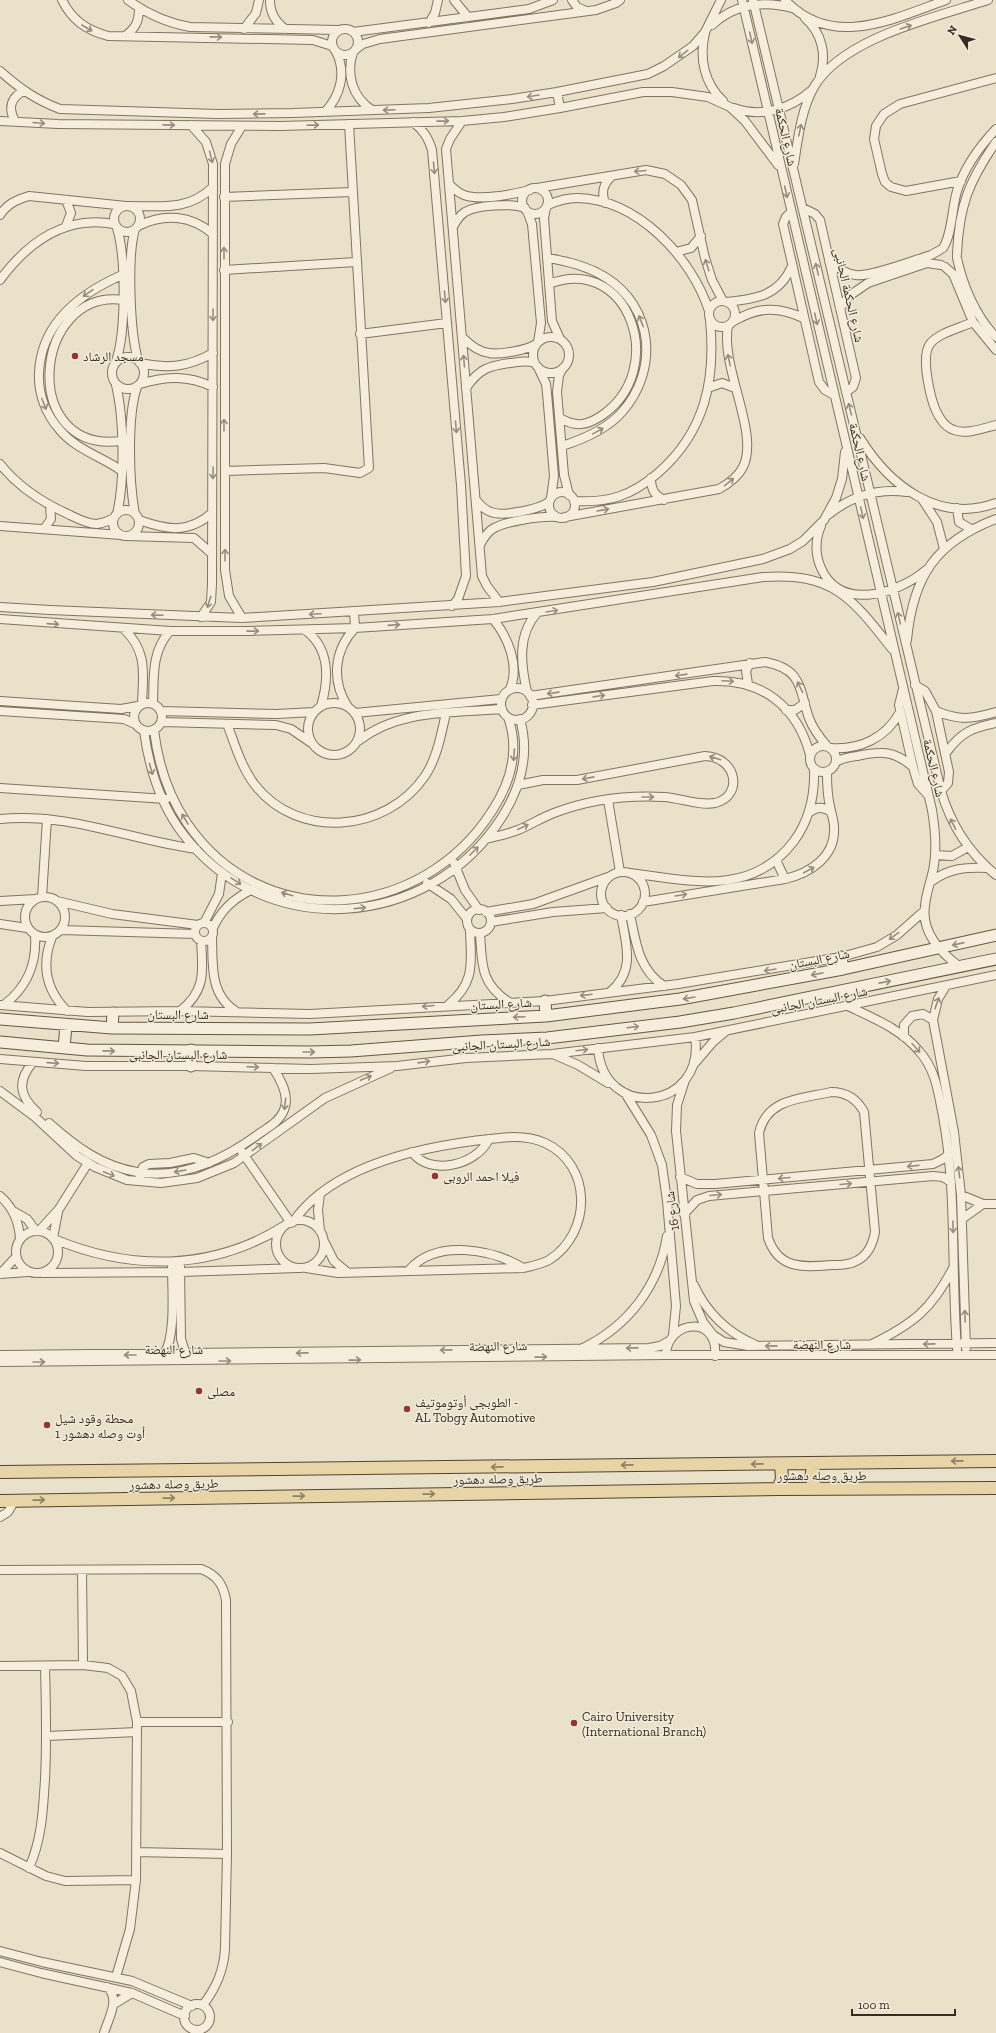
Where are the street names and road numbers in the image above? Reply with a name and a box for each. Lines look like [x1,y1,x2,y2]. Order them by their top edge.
street label: شارع الحكمة [770,106,800,168]
street label: شارع الحكمة الجانبى [829,246,867,344]
street label: شارع الحكمة [844,421,874,483]
street label: شارع الحكمة [918,737,948,799]
street label: شارع البستان [787,946,851,974]
street label: شارع البستان الجانبى [769,983,869,1019]
street label: شارع البستان [470,995,532,1015]
street label: شارع البستان [147,1007,209,1024]
street label: شارع البستان الجانبى [451,1034,551,1056]
street label: شارع البستان الجانبى [129,1047,227,1064]
street label: شارع 16 [662,1190,684,1232]
street label: شارع النهضة [793,1337,851,1354]
street label: شارع النهضة [469,1338,527,1356]
street label: شارع النهضة [145,1342,203,1359]
street label: طريق وصله دهشور [776,1468,867,1484]
street label: طريق وصله دهشور [452,1471,543,1488]
street label: طريق وصله دهشور [128,1476,219,1493]

